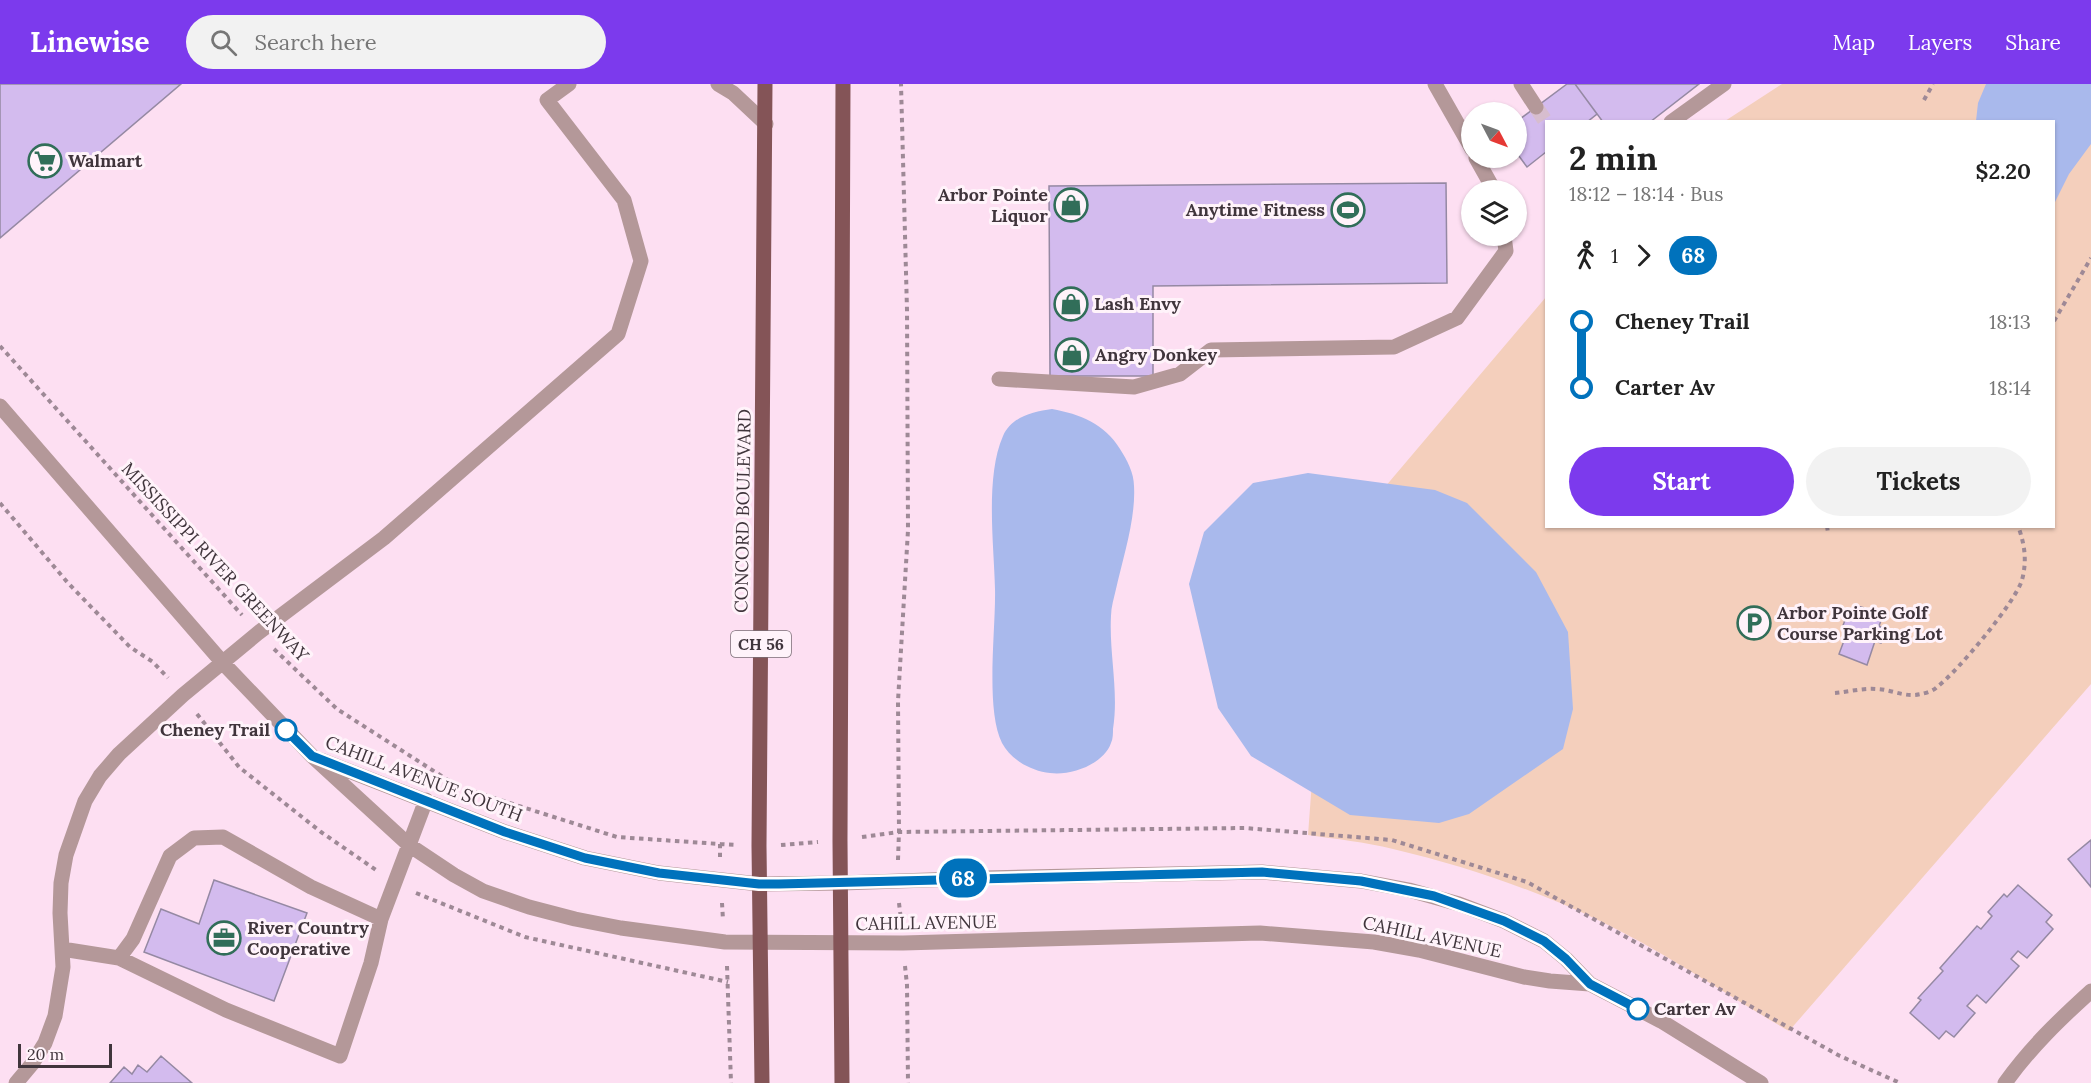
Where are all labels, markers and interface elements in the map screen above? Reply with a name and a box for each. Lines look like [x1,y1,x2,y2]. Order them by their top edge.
search box [186,15,606,69]
text: Linewise [30,24,150,60]
icon: search [207,26,240,59]
text: Search here [255,28,377,56]
text: Map [1832,29,1875,56]
text: Layers [1908,29,1972,56]
text: Share [2005,29,2061,56]
north arrow [1461,102,1527,168]
map controls [1461,102,1527,246]
text: 2 min [1569,137,1657,179]
supermarket icon: Walmart [27,143,63,179]
place label: Walmart [68,149,143,172]
text: $2.20 [1975,157,2031,185]
button: layers [1461,180,1527,246]
text: 18:12 – 18:14 · Bus [1569,181,1724,206]
place label: Arbor Pointe Liquor [938,183,1048,227]
shop icon: Arbor Pointe Liquor [1053,187,1089,223]
sports icon: Anytime Fitness [1330,192,1366,228]
place label: Anytime Fitness [1186,198,1325,221]
icon: walk [1569,239,1602,272]
icon: forward [1627,239,1660,272]
text: 68 [1681,242,1705,269]
text: 1 [1611,243,1618,268]
shop icon: Lash Envy [1053,286,1089,322]
place label: Lash Envy [1094,292,1181,315]
text: Cheney Trail [1615,307,1750,335]
text: 18:13 [1989,309,2031,334]
shop icon: Angry Donkey [1054,337,1090,373]
place label: Angry Donkey [1095,343,1217,366]
text: Carter Av [1615,373,1715,401]
text: 18:14 [1989,375,2031,400]
street label: CONCORD BOULEVARD [729,409,756,613]
button: Start [1569,447,1794,516]
button: Tickets [1806,447,2031,516]
street label: MISSISSIPPI RIVER GREENWAY [117,457,314,667]
place label: Arbor Pointe Golf Course Parking Lot [1777,601,1944,645]
parking icon: Arbor Pointe Golf Course Parking Lot [1736,605,1772,641]
road number: CH 56 [731,631,791,657]
place label: Cheney Trail [160,718,270,741]
marker: Cheney Trail [275,719,297,741]
street label: CAHILL AVENUE SOUTH [322,730,526,827]
line badge: 68 [936,858,990,898]
text: 68 [951,865,975,892]
street label: CAHILL AVENUE [855,910,997,935]
street label: CAHILL AVENUE [1361,911,1504,962]
place label: River Country Cooperative [247,916,369,960]
office icon: River Country Cooperative [206,920,242,956]
place label: Carter Av [1654,997,1736,1020]
marker: Carter Av [1627,998,1649,1020]
scale bar [18,1041,112,1068]
text: 20 m [27,1044,64,1064]

